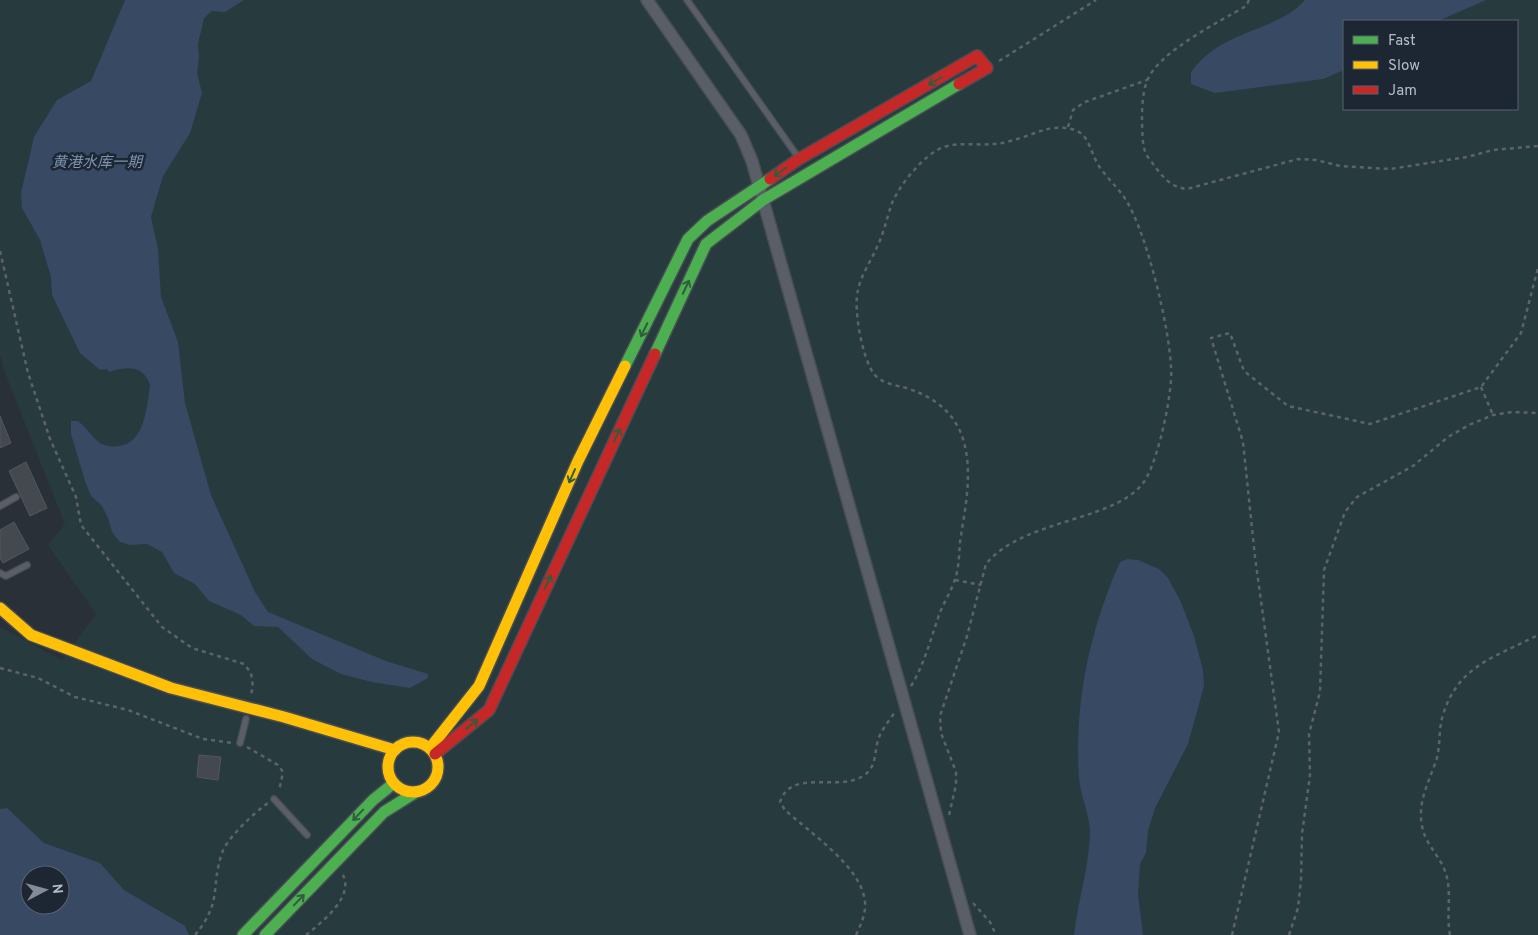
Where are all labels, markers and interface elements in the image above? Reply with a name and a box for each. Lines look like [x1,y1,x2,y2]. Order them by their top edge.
legend [1343,20,1518,110]
text: Fast [1388,32,1416,51]
text: Slow [1388,57,1420,76]
one-way arrow [928,76,943,86]
text: Jam [1388,82,1417,101]
water label: 黄港水库一期 [52,154,144,173]
one-way arrow [773,167,787,177]
one-way arrow [681,280,691,295]
one-way arrow [638,322,648,337]
one-way arrow [613,428,622,443]
one-way arrow [567,468,577,483]
one-way arrow [544,575,554,590]
one-way arrow [466,718,479,729]
one-way arrow [352,809,364,822]
north arrow [20,865,70,915]
text: N [47,883,65,895]
one-way arrow [293,894,305,906]

